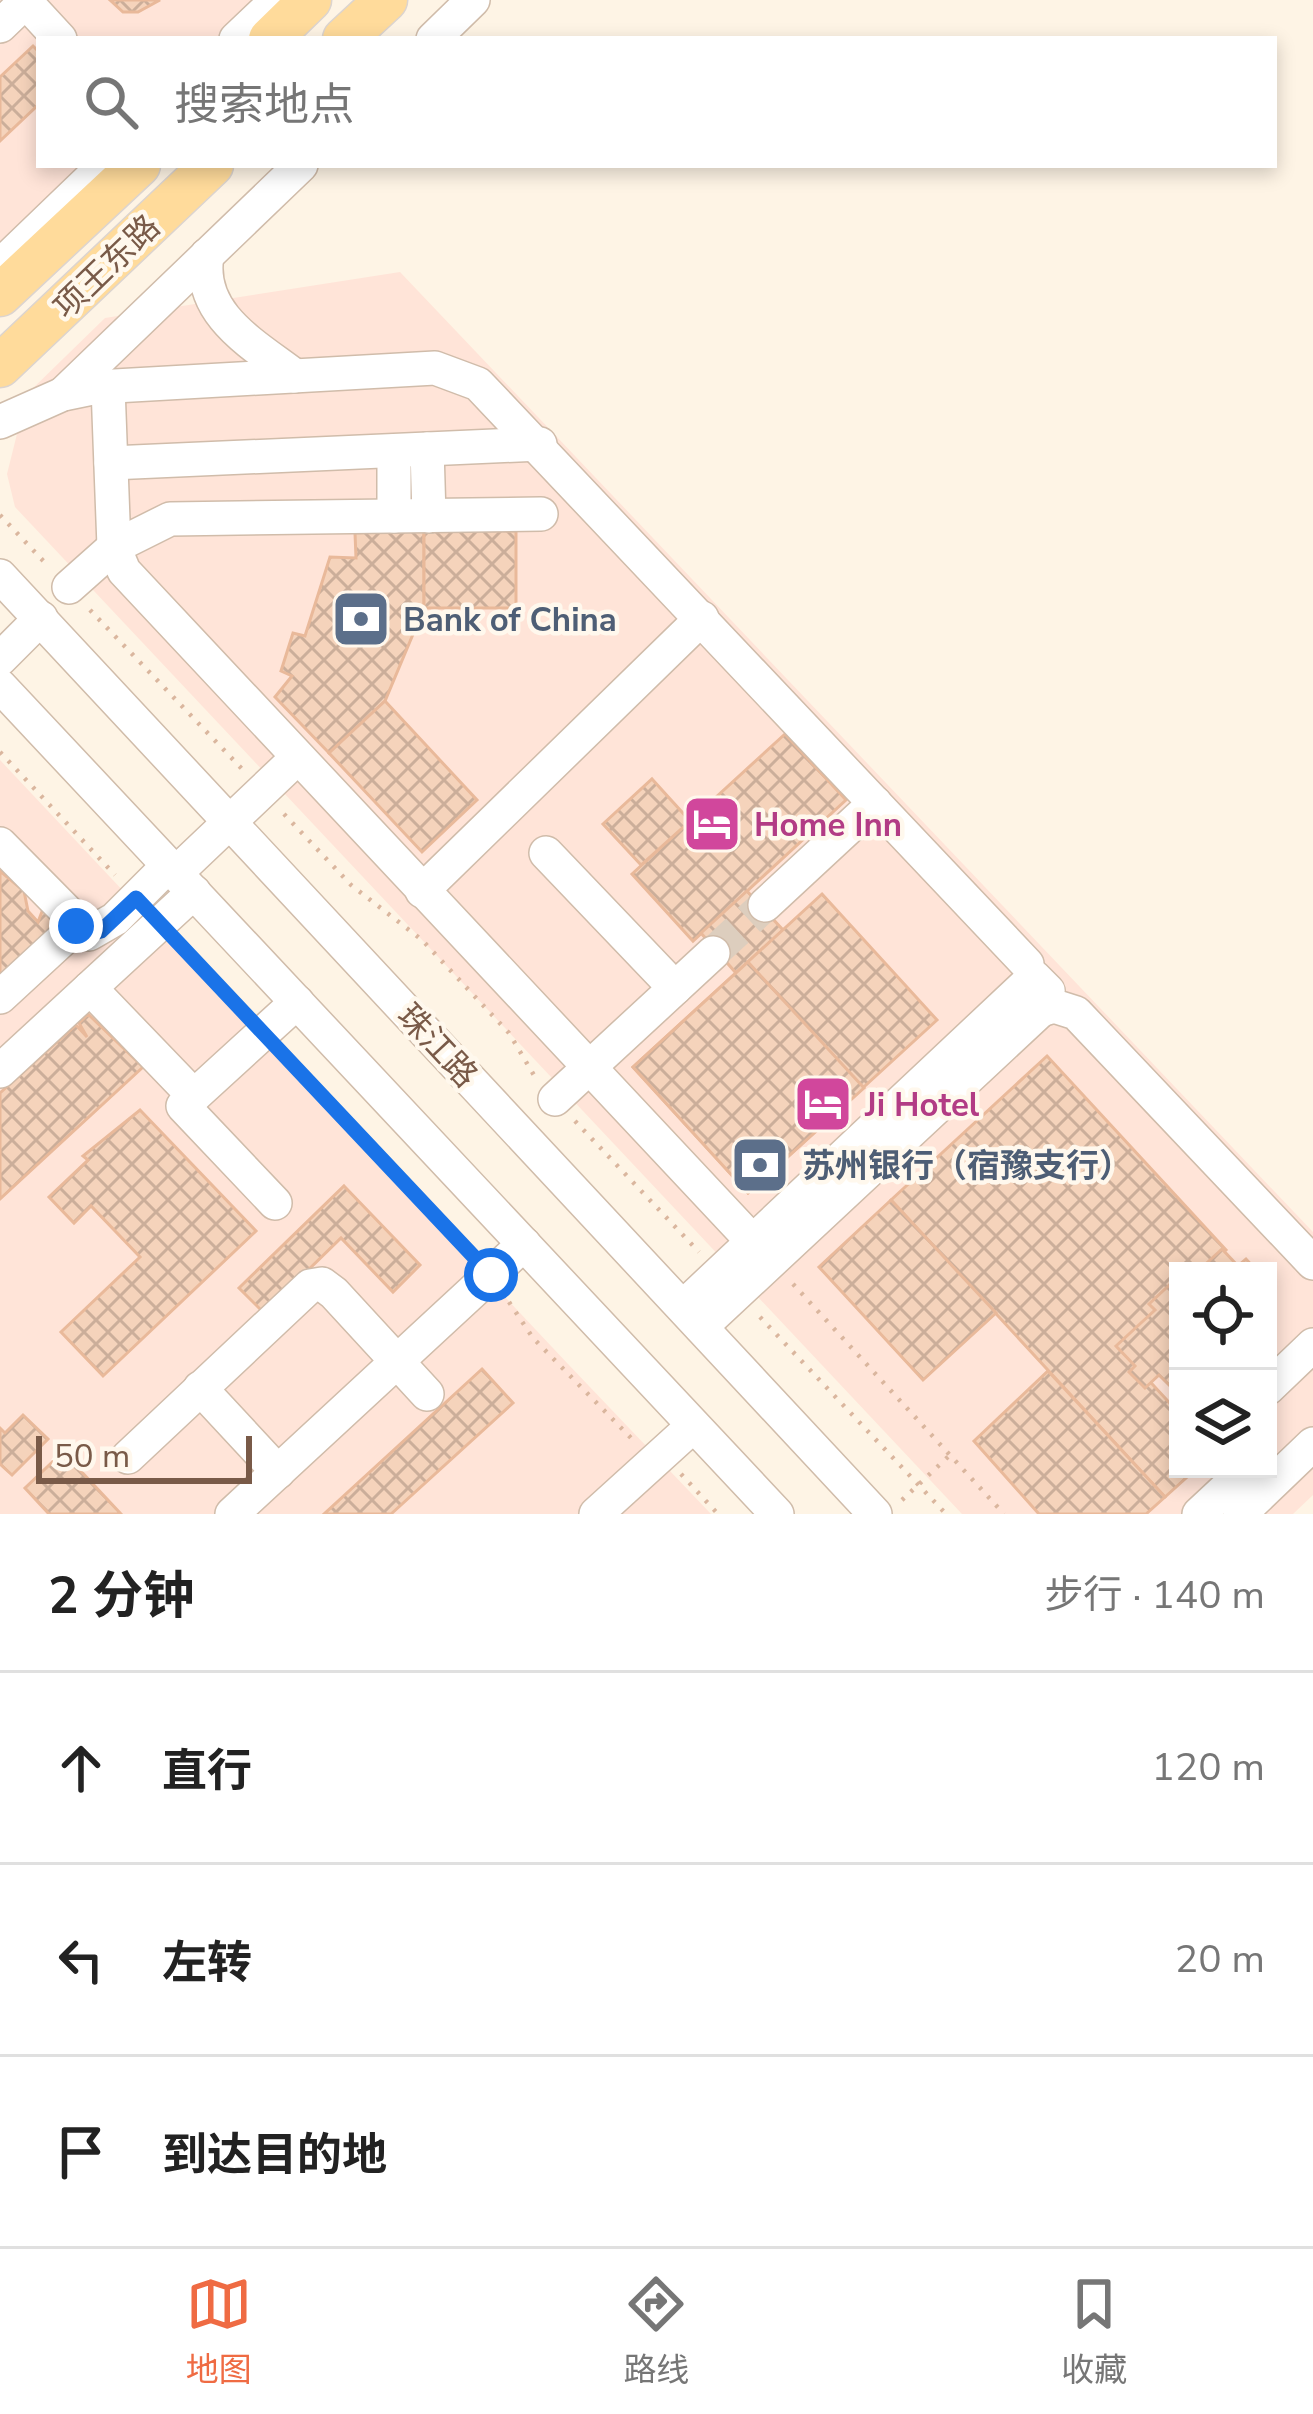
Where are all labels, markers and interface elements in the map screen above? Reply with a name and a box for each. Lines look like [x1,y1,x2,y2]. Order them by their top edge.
search box [36,36,1277,168]
icon: search [78,69,144,135]
text: 搜索地点 [174,75,354,136]
street label: 项王东路 [44,205,170,329]
bank icon: Bank of China [330,588,392,650]
place label: Bank of China [403,598,617,643]
hotel icon: Home Inn [681,793,743,855]
place label: Home Inn [754,803,902,848]
route end [49,899,103,953]
street label: 珠江路 [387,994,487,1098]
hotel icon: Ji Hotel [792,1073,854,1135]
place label: Ji Hotel [864,1083,980,1128]
bank icon: 苏州银行（宿豫支行） [729,1134,791,1196]
place label: 苏州银行（宿豫支行） [802,1144,1132,1189]
route start [464,1248,518,1302]
map controls [1169,1262,1277,1478]
button: locate [1169,1262,1277,1370]
button: layers [1169,1370,1277,1478]
scale bar [36,1430,252,1483]
text: 50 m [54,1434,130,1479]
text: 2 分钟 [48,1561,194,1631]
text: 步行 · 140 m [1044,1569,1265,1622]
icon: ahead [48,1735,114,1801]
text: 直行 [162,1741,252,1802]
text: 120 m [1151,1741,1265,1794]
icon: left [48,1927,114,1993]
text: 左转 [162,1933,252,1994]
text: 20 m [1175,1933,1265,1986]
icon: arrive [48,2119,114,2185]
text: 到达目的地 [162,2125,387,2186]
tab: 地图 [186,2271,252,2393]
tab: 路线 [623,2271,689,2393]
tab: 收藏 [1061,2271,1127,2393]

